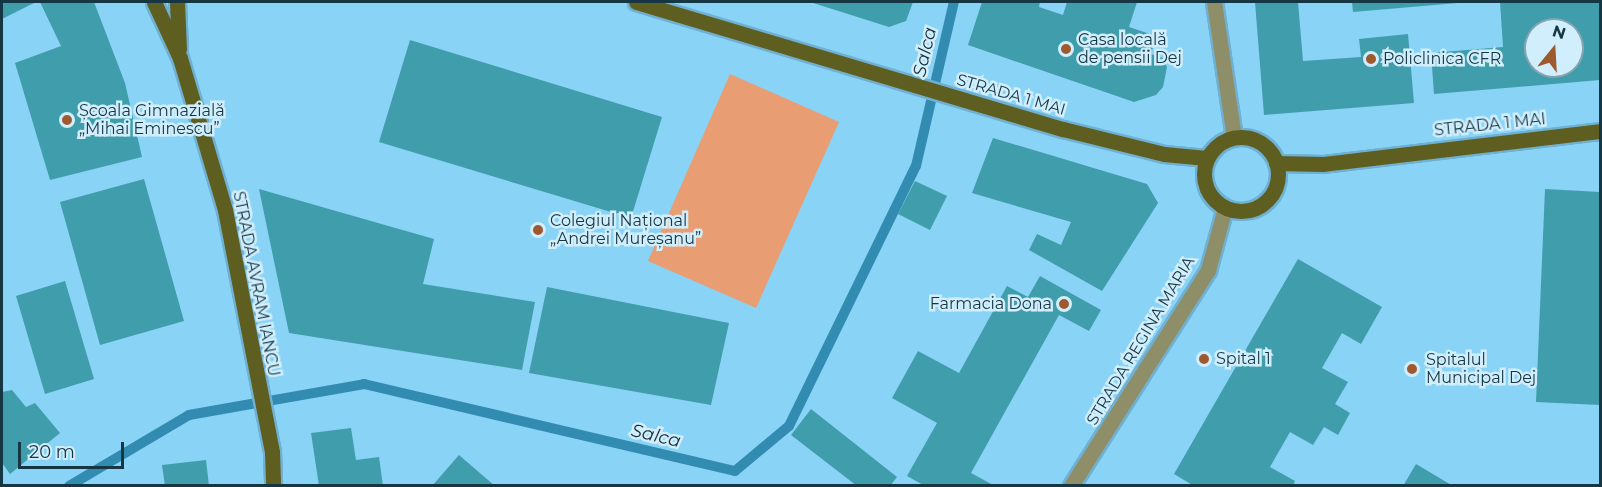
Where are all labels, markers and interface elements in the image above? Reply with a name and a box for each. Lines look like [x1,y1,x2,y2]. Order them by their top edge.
north arrow [1524,18,1584,78]
text: N [1550,21,1568,43]
water label: Salca [909,25,941,79]
place label: Casa locală de pensii Dej [1078,30,1182,68]
marker: Casa locală de pensii Dej [1059,42,1073,56]
place label: Policlinica CFR [1383,49,1501,69]
marker: Policlinica CFR [1364,52,1378,66]
street label: STRADA 1 MAI [954,70,1068,120]
place label: Școala Gimnazială „Mihai Eminescu” [79,101,225,139]
street label: STRADA 1 MAI [1433,110,1547,140]
marker: Școala Gimnazială „Mihai Eminescu” [60,113,74,127]
street label: STRADA AVRAM IANCU [229,190,283,378]
place label: Colegiul Național „Andrei Mureșanu” [550,211,701,249]
marker: Colegiul Național „Andrei Mureșanu” [531,223,545,237]
street label: STRADA REGINA MARIA [1083,253,1199,429]
place label: Farmacia Dona [930,294,1052,314]
marker: Farmacia Dona [1057,297,1071,311]
place label: Spital 1 [1216,349,1271,369]
place label: Spitalul Municipal Dej [1426,350,1536,388]
marker: Spital 1 [1197,352,1211,366]
marker: Spitalul Municipal Dej [1403,360,1421,378]
water label: Salca [629,420,683,452]
scale bar [21,430,128,468]
text: 20 m [29,441,75,463]

